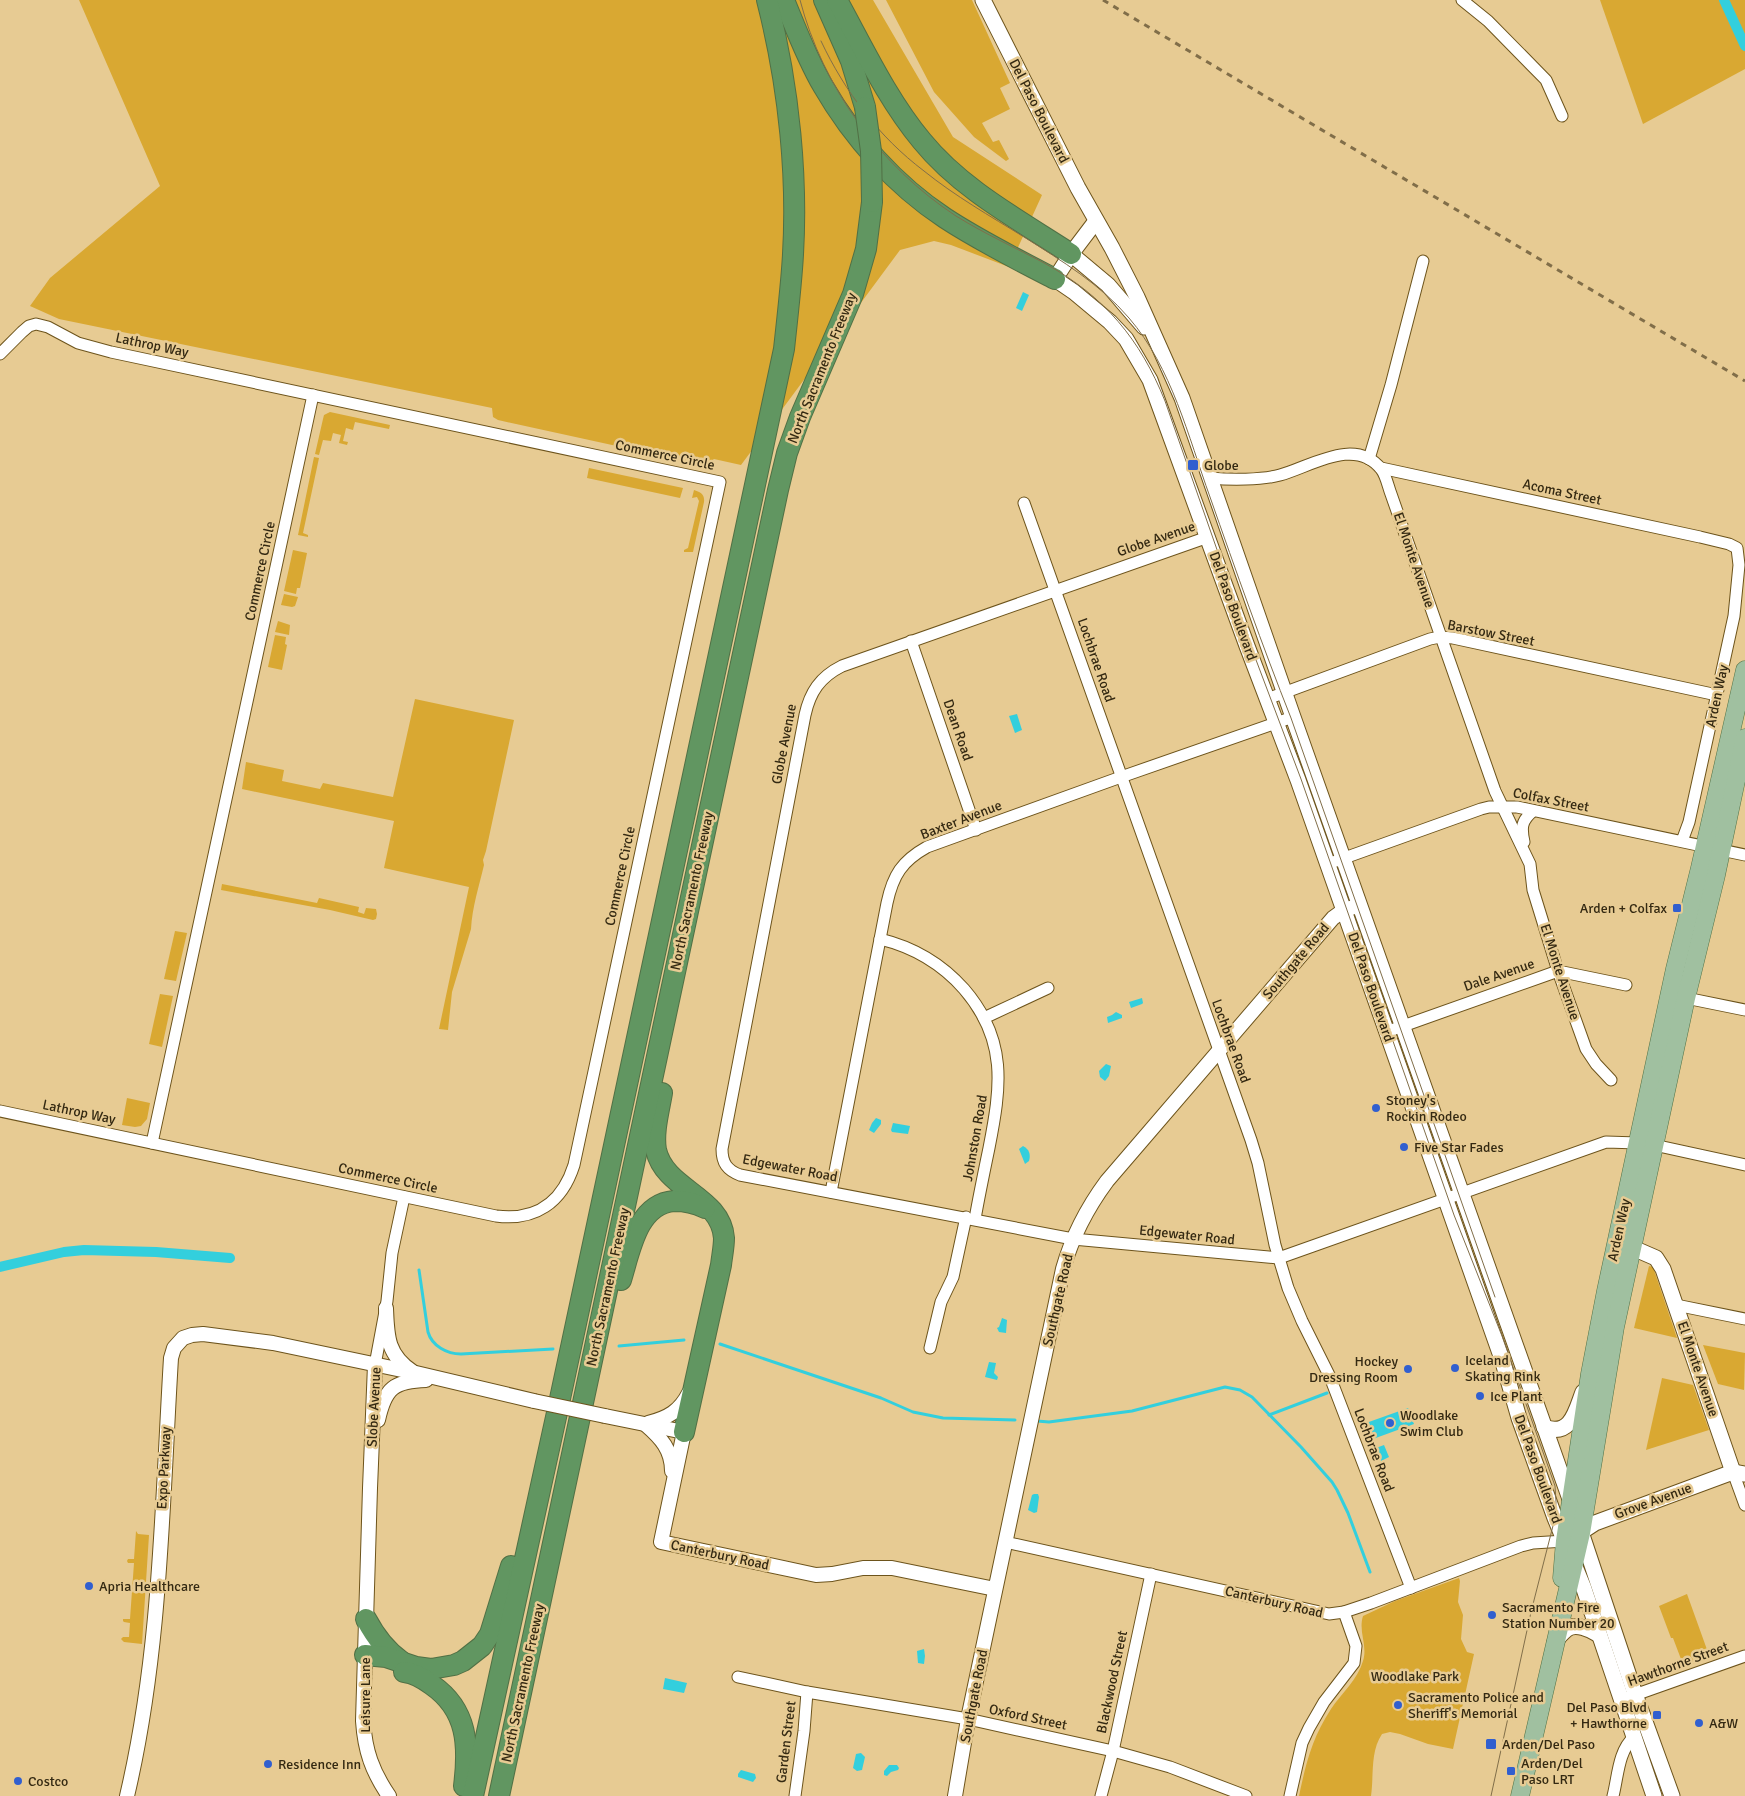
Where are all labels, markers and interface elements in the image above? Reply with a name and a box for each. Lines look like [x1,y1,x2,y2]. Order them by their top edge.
street label: Del Paso Boulevard [1005,56,1073,166]
street label: North Sacramento Freeway [784,290,860,446]
street label: Lathrop Way [114,329,190,361]
street label: Commerce Circle [614,436,716,474]
place label: Globe [1204,457,1239,474]
marker: Globe [1186,458,1200,472]
street label: Acoma Street [1521,475,1603,509]
street label: El Monte Avenue [1390,510,1438,610]
street label: Globe Avenue [1115,518,1197,560]
street label: Commerce Circle [241,520,279,622]
street label: Del Paso Boulevard [1205,549,1261,663]
street label: Lochbrae Road [1074,616,1118,704]
street label: Barstow Street [1446,616,1536,650]
street label: Arden Way [1702,663,1732,729]
street label: Dean Road [940,697,976,763]
street label: Globe Avenue [768,702,800,786]
street label: Colfax Street [1511,784,1591,816]
street label: Baxter Avenue [918,797,1004,843]
street label: North Sacramento Freeway [667,810,717,972]
street label: Commerce Circle [601,825,639,927]
place label: Arden + Colfax [1580,900,1668,917]
marker: Arden + Colfax [1671,902,1683,914]
street label: Southgate Road [1259,919,1333,1003]
street label: El Monte Avenue [1536,922,1584,1022]
street label: Del Paso Boulevard [1344,930,1398,1044]
street label: Dale Avenue [1461,955,1537,995]
street label: Lochbrae Road [1208,997,1254,1085]
place label: Stoney's Rockin Rodeo [1386,1092,1467,1125]
street label: Johnston Road [959,1093,991,1183]
street label: Lathrop Way [41,1096,117,1128]
marker: Stoney's Rockin Rodeo [1370,1102,1382,1114]
place label: Five Star Fades [1414,1139,1504,1156]
marker: Five Star Fades [1398,1141,1410,1153]
street label: Edgewater Road [741,1150,839,1186]
street label: Commerce Circle [337,1159,439,1197]
street label: Arden Way [1604,1197,1634,1263]
street label: North Sacramento Freeway [583,1206,633,1368]
street label: Edgewater Road [1138,1222,1236,1248]
street label: Southgate Road [1039,1252,1077,1348]
street label: El Monte Avenue [1674,1319,1722,1419]
place label: Iceland Skating Rink [1465,1352,1541,1385]
place label: Hockey Dressing Room [1309,1353,1398,1386]
marker: Iceland Skating Rink [1449,1362,1461,1374]
marker: Hockey Dressing Room [1402,1363,1414,1375]
street label: Slobe Avenue [363,1366,385,1448]
place label: Ice Plant [1490,1388,1543,1405]
marker: Ice Plant [1474,1390,1486,1402]
street label: Lochbrae Road [1350,1406,1398,1494]
place label: Woodlake Swim Club [1400,1407,1463,1440]
street label: Del Paso Boulevard [1510,1412,1566,1526]
marker: Woodlake Swim Club [1384,1417,1396,1429]
street label: Expo Parkway [153,1426,175,1510]
street label: Grove Avenue [1612,1479,1694,1523]
street label: Canterbury Road [669,1536,771,1574]
place label: Apria Healthcare [99,1578,200,1595]
marker: Apria Healthcare [83,1580,95,1592]
street label: Canterbury Road [1223,1582,1325,1622]
place label: Sacramento Fire Station Number 20 [1502,1599,1615,1632]
street label: North Sacramento Freeway [498,1602,548,1764]
marker: Sacramento Fire Station Number 20 [1486,1609,1498,1621]
street label: Blackwood Street [1093,1629,1131,1735]
street label: Hawthorne Street [1625,1638,1731,1690]
street label: Southgate Road [957,1648,991,1744]
street label: Leisure Lane [357,1657,374,1733]
park label: Woodlake Park [1371,1668,1459,1685]
place label: Sacramento Police and Sheriff's Memorial [1408,1689,1544,1722]
marker: Sacramento Police and Sheriff's Memorial [1392,1699,1404,1711]
place label: Del Paso Blvd + Hawthorne [1566,1699,1647,1732]
street label: Garden Street [773,1700,799,1784]
street label: Oxford Street [987,1700,1069,1734]
marker: Del Paso Blvd + Hawthorne [1651,1709,1663,1721]
place label: A&W [1709,1715,1738,1732]
marker: A&W [1693,1717,1705,1729]
place label: Arden/Del Paso [1502,1736,1595,1753]
marker: Arden/Del Paso [1484,1737,1498,1751]
place label: Arden/Del Paso LRT [1521,1755,1583,1788]
place label: Residence Inn [278,1756,361,1773]
marker: Residence Inn [262,1758,274,1770]
marker: Arden/Del Paso LRT [1505,1765,1517,1777]
place label: Costco [28,1773,68,1790]
marker: Costco [12,1775,24,1787]

